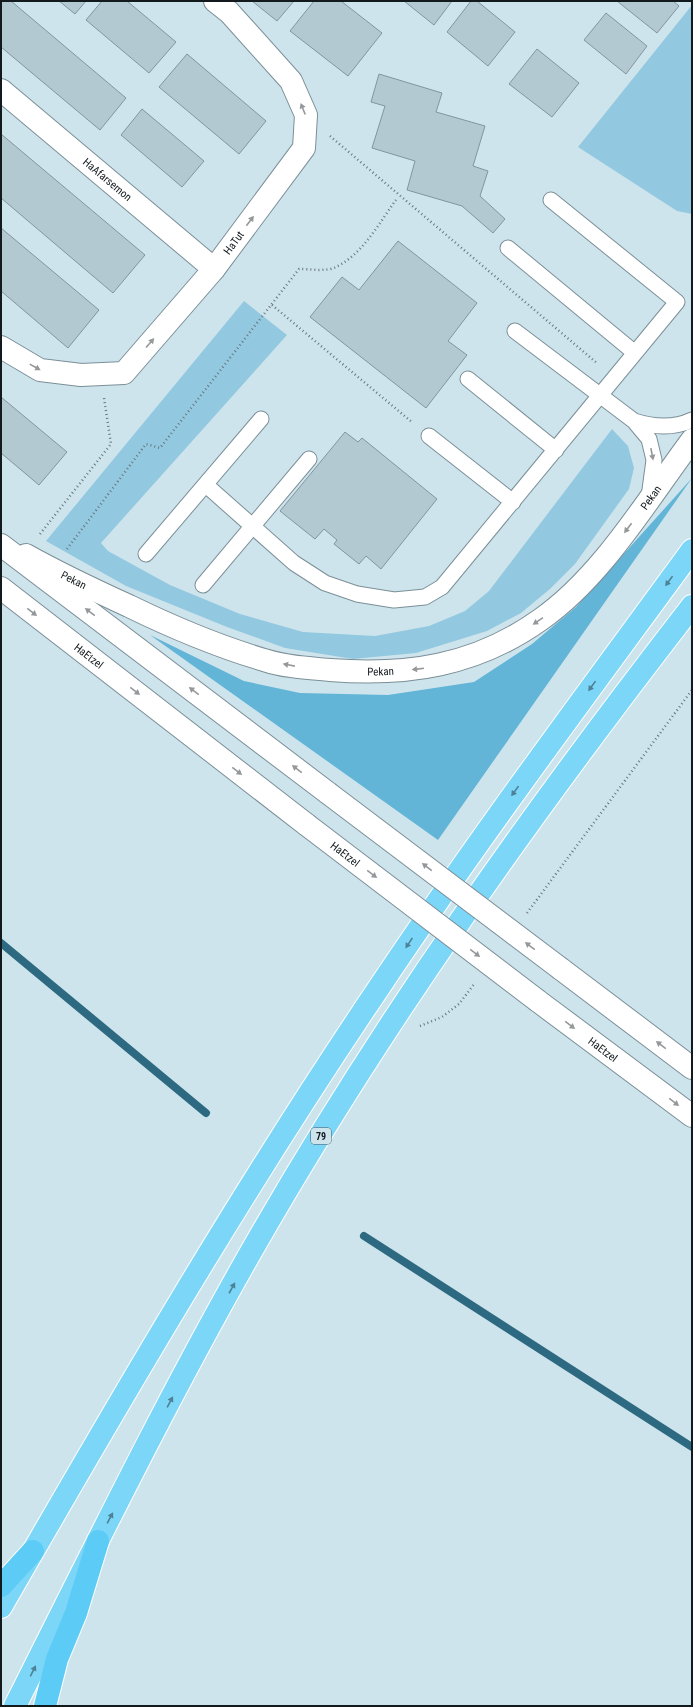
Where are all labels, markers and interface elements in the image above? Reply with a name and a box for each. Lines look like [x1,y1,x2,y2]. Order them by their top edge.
one-way arrow [300,103,306,115]
street label: HaAfarsemon [80,155,135,204]
one-way arrow [246,216,254,226]
street label: HaTut [221,228,247,257]
one-way arrow [145,338,155,348]
one-way arrow [29,363,41,370]
one-way arrow [650,448,656,460]
street label: Pekan [638,483,664,512]
one-way arrow [624,523,632,533]
street label: Pekan [59,568,89,592]
one-way arrow [665,576,673,587]
one-way arrow [26,607,37,616]
one-way arrow [85,609,95,617]
one-way arrow [533,617,543,625]
street label: HaEtzel [72,641,106,671]
one-way arrow [283,662,295,668]
street label: Pekan [367,664,394,678]
one-way arrow [412,665,424,672]
one-way arrow [588,681,596,692]
one-way arrow [129,687,140,696]
one-way arrow [188,687,199,695]
one-way arrow [292,765,303,773]
one-way arrow [232,767,243,775]
one-way arrow [511,786,520,797]
street label: HaEtzel [328,839,362,869]
one-way arrow [421,863,432,871]
one-way arrow [366,870,377,879]
one-way arrow [405,938,413,949]
one-way arrow [525,941,536,950]
one-way arrow [470,949,481,957]
one-way arrow [564,1021,575,1029]
street label: HaEtzel [586,1034,620,1065]
one-way arrow [656,1041,666,1049]
one-way arrow [668,1098,679,1107]
road number: 79 [311,1128,331,1144]
one-way arrow [228,1282,235,1293]
one-way arrow [167,1396,174,1408]
one-way arrow [107,1512,114,1523]
one-way arrow [30,1665,36,1677]

